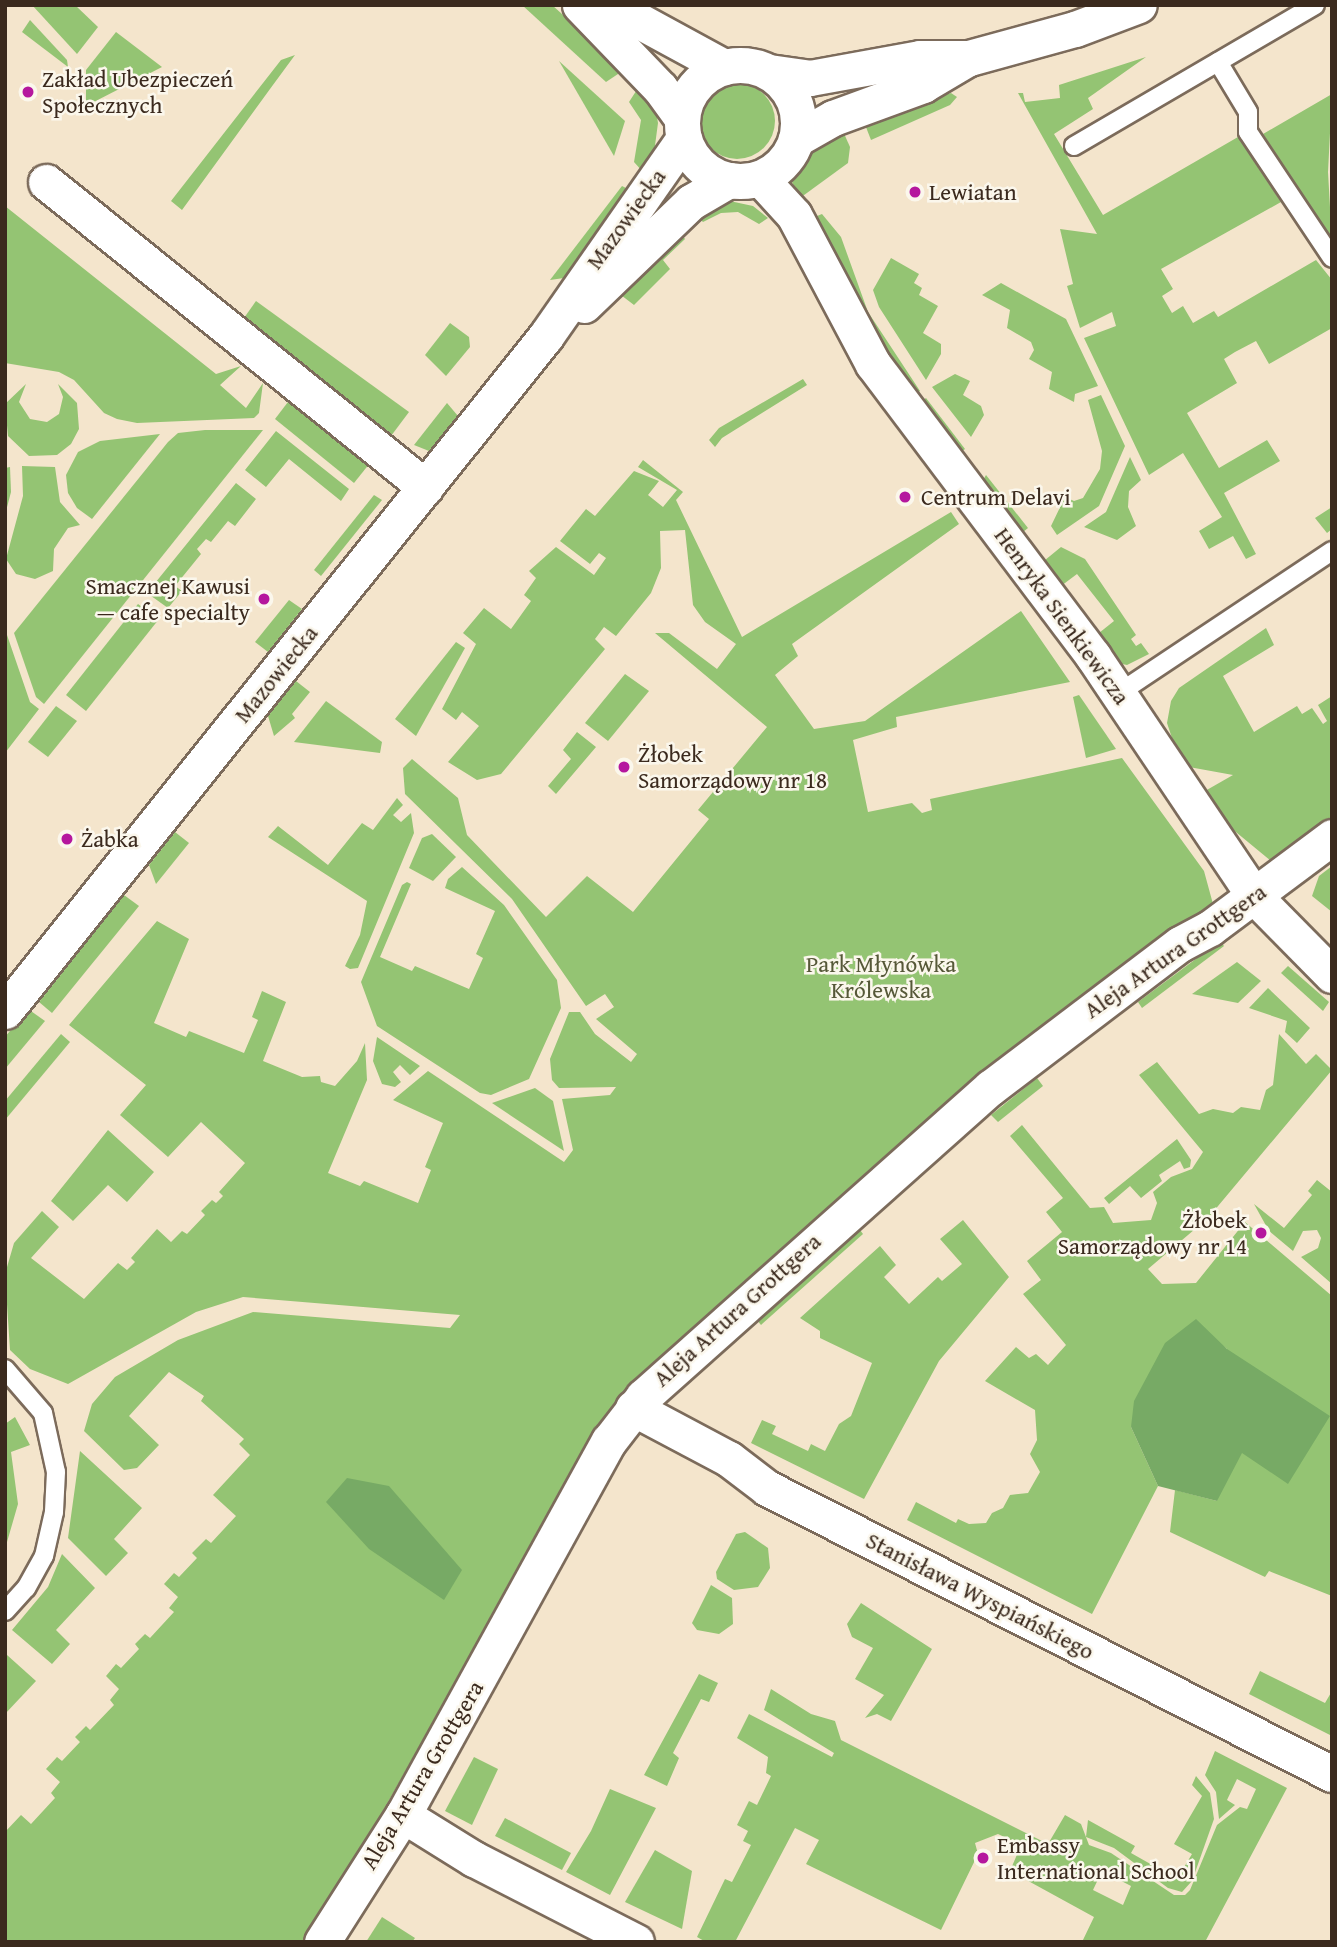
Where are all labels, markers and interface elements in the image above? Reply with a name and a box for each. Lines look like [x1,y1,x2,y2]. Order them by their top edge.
place label: Zakład Ubezpieczeń Społecznych [42,65,233,119]
marker: Zakład Ubezpieczeń Społecznych [20,84,36,100]
street label: Mazowiecka [580,163,672,275]
place label: Lewiatan [929,178,1017,206]
marker: Lewiatan [907,184,923,200]
place label: Centrum Delavi [921,483,1071,511]
marker: Centrum Delavi [895,487,915,507]
street label: Henryka Sienkiewicza [989,522,1135,710]
place label: Smacznej Kawusi — cafe specialty [85,572,250,626]
marker: Smacznej Kawusi — cafe specialty [256,591,272,607]
street label: Mazowiecka [228,620,324,728]
place label: Żłobek Samorządowy nr 18 [638,740,827,794]
marker: Żłobek Samorządowy nr 18 [616,759,632,775]
place label: Żabka [81,825,139,853]
marker: Żabka [59,831,75,847]
street label: Aleja Artura Grottgera [1079,878,1271,1024]
park label: Park Młynówka Królewska [806,950,956,1004]
place label: Żłobek Samorządowy nr 14 [1058,1206,1247,1260]
marker: Żłobek Samorządowy nr 14 [1253,1225,1269,1241]
street label: Aleja Artura Grottgera [648,1228,826,1392]
street label: Stanisława Wyspiańskiego [861,1527,1099,1665]
street label: Aleja Artura Grottgera [355,1676,489,1874]
place label: Embassy International School [997,1831,1195,1885]
marker: Embassy International School [975,1850,991,1866]

